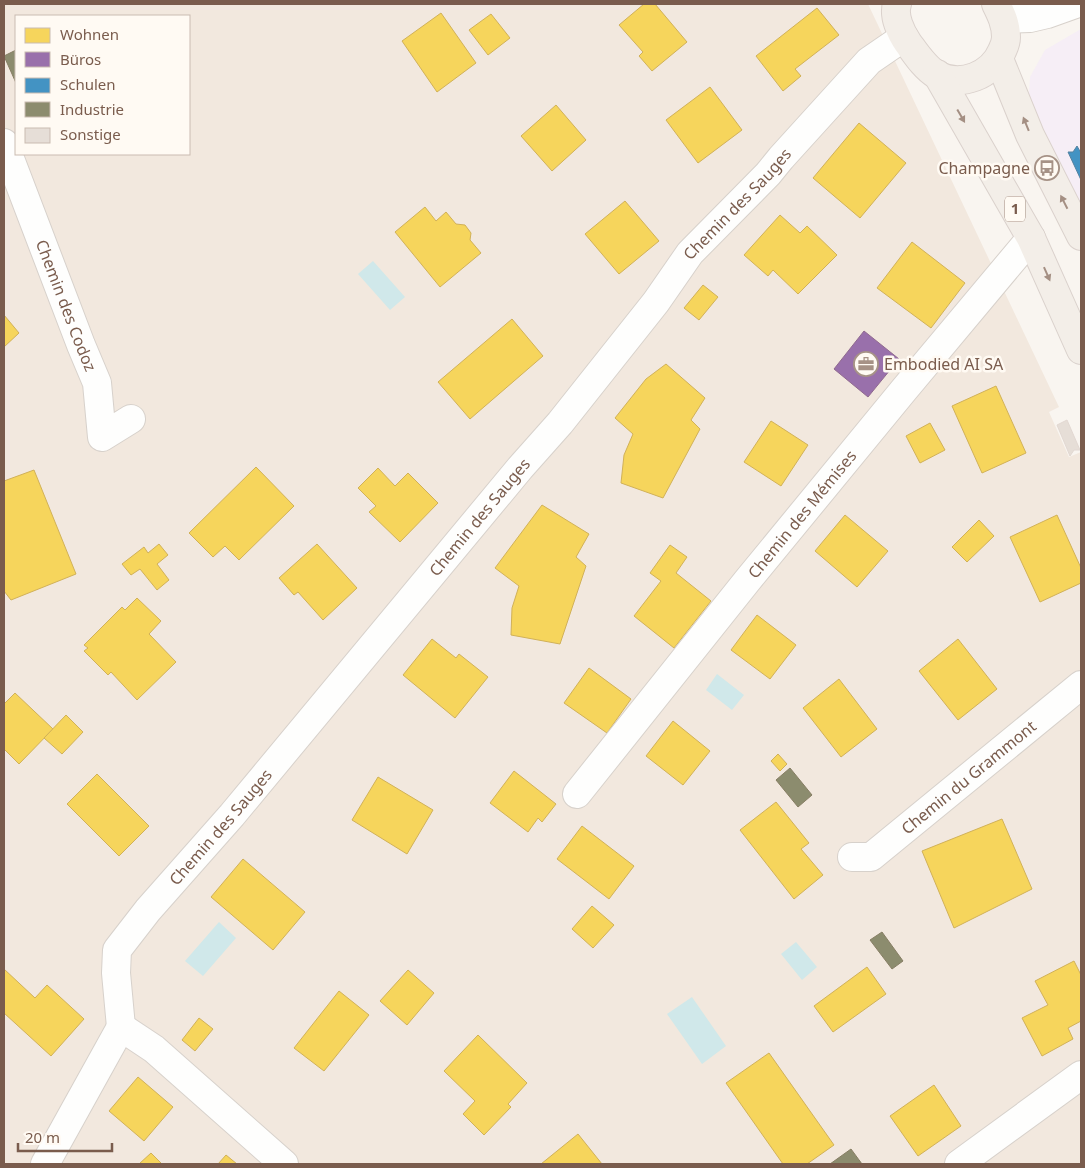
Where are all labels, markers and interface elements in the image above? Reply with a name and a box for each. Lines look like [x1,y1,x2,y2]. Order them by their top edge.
legend [15,15,190,155]
text: Wohnen [60,24,119,44]
text: Büros [60,49,101,69]
text: Schulen [60,74,116,94]
text: Industrie [60,99,124,119]
one-way arrow [957,109,965,124]
one-way arrow [1022,116,1030,131]
text: Sonstige [60,124,121,144]
street label: Chemin des Sauges [678,143,796,264]
bus stop icon: Champagne [1034,155,1060,181]
place label: Champagne [938,157,1030,179]
one-way arrow [1060,194,1068,209]
road number: 1 [1005,196,1025,222]
street label: Chemin des Codoz [31,236,102,375]
one-way arrow [1043,267,1051,281]
office icon: Embodied AI SA [853,351,879,377]
place label: Embodied AI SA [884,353,1004,375]
street label: Chemin des Mémises [743,445,861,583]
street label: Chemin des Sauges [424,453,535,581]
street label: Chemin du Grammont [896,715,1041,839]
street label: Chemin des Sauges [164,764,277,890]
scale bar [18,1120,111,1152]
text: 20 m [25,1127,60,1147]

